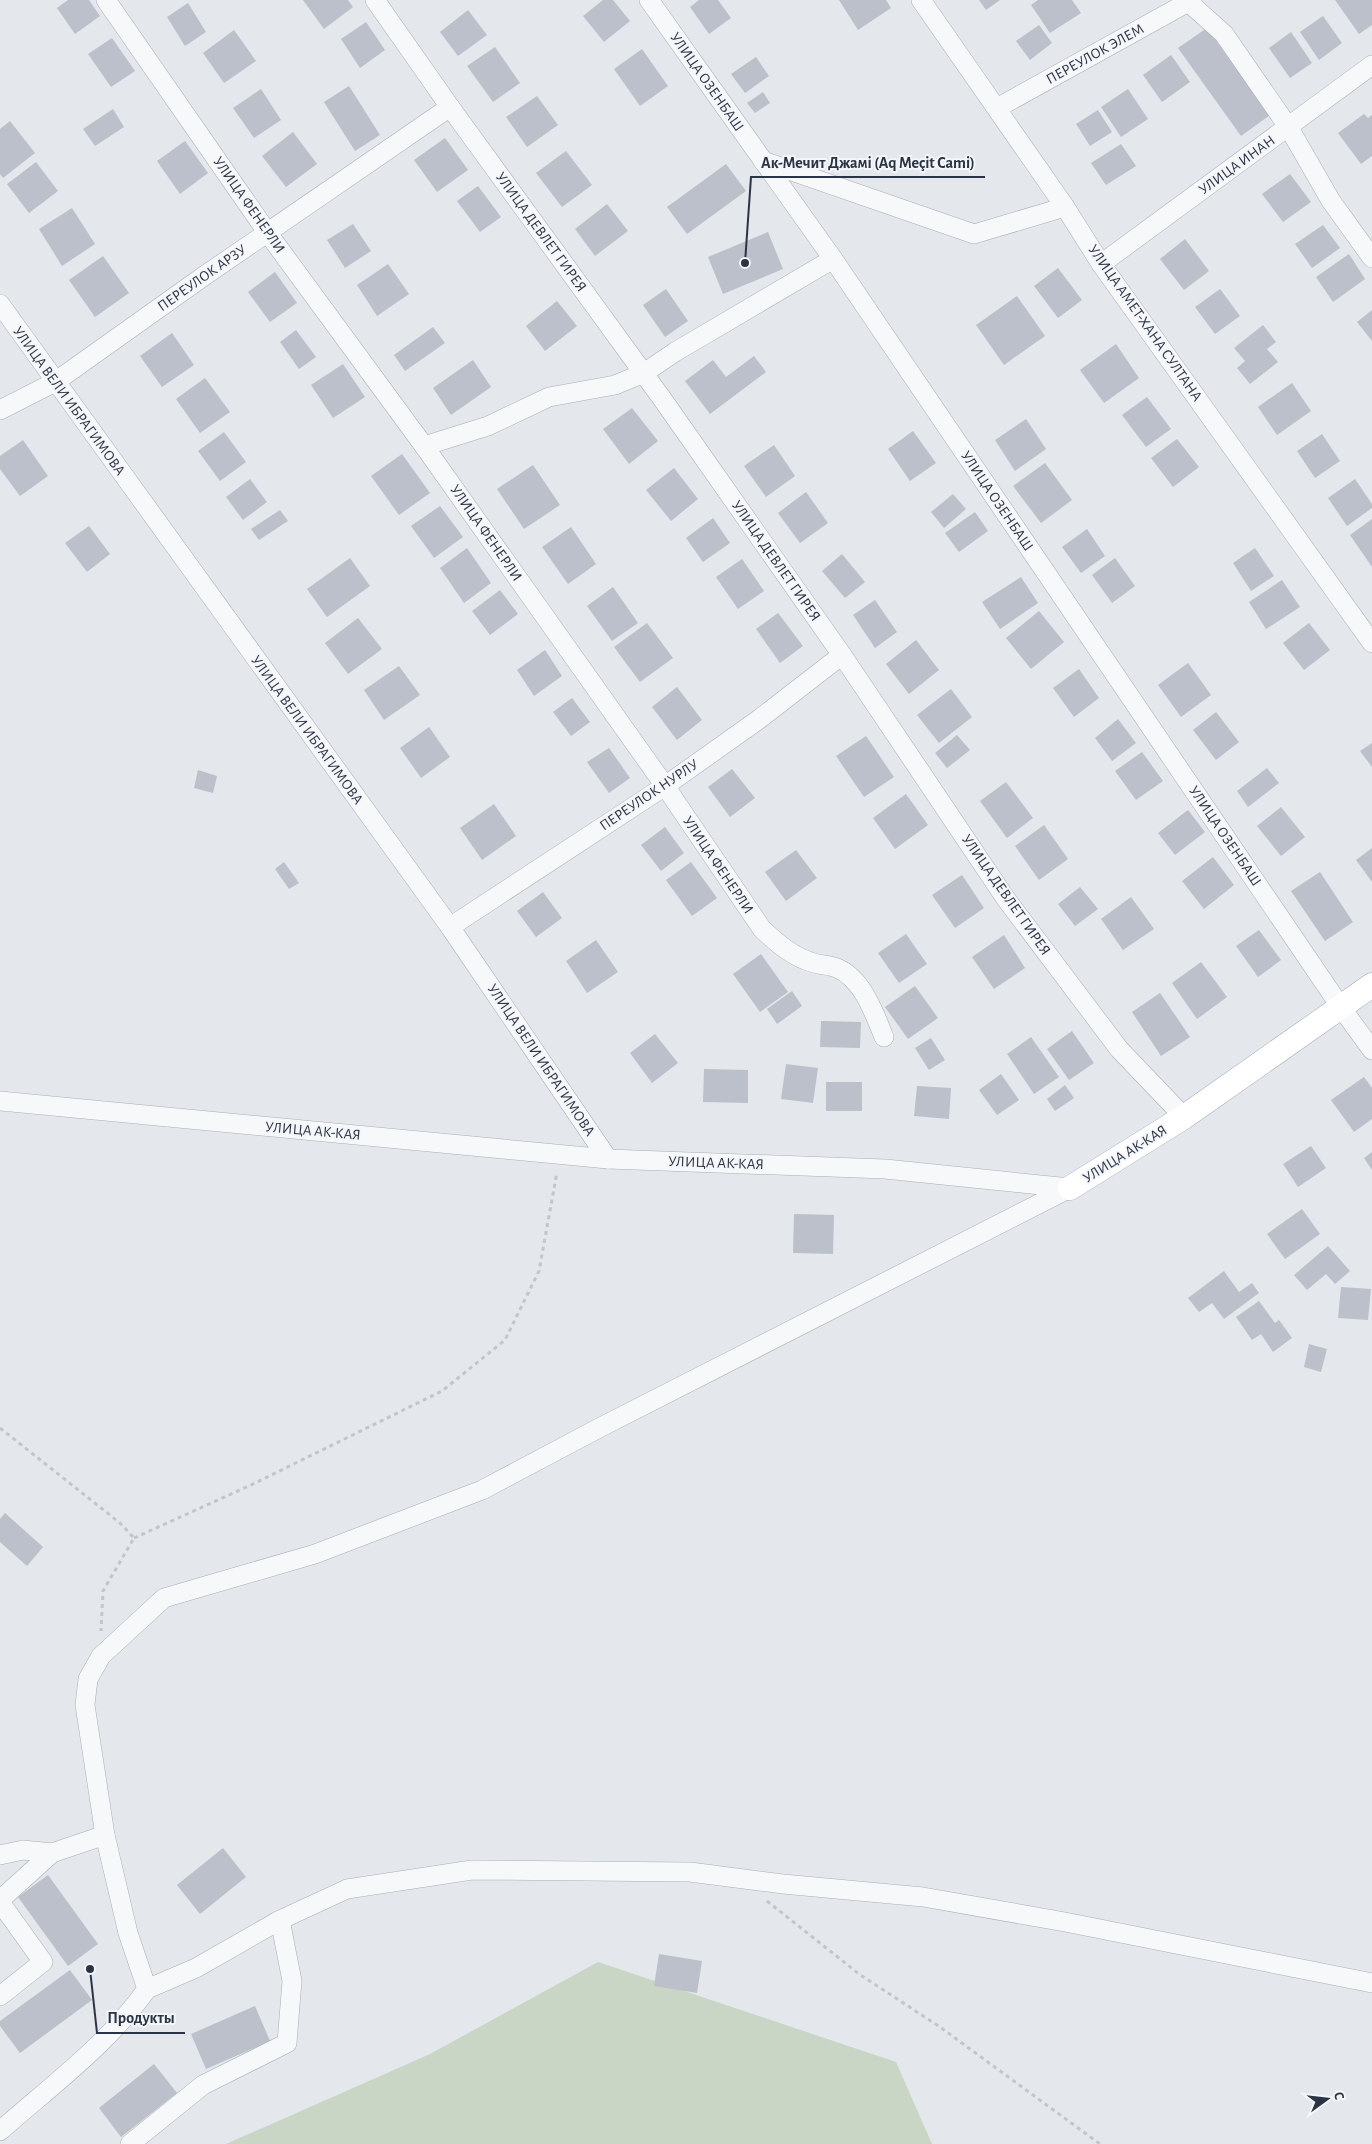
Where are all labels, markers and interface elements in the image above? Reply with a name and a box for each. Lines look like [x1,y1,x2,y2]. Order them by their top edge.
street label: ПЕРЕУЛОК ЭЛЕМ [1044,21,1146,87]
street label: УЛИЦА ОЗЕНБАШ [667,30,747,134]
street label: УЛИЦА ИНАН [1196,133,1278,197]
callout: Ак-Мечит Джамі (Aq Meçit Cami) [751,146,985,177]
street label: УЛИЦА ФЕНЕРЛИ [210,154,288,256]
text: Ак-Мечит Джамі (Aq Meçit Cami) [761,155,975,171]
street label: УЛИЦА ДЕВЛЕТ ГИРЕЯ [493,170,589,294]
street label: ПЕРЕУЛОК АРЗУ [155,242,250,314]
street label: УЛИЦА АМЕТ-ХАНА СУЛТАНА [1085,242,1205,404]
street label: УЛИЦА ВЕЛИ ИБРАГИМОВА [10,324,128,478]
street label: УЛИЦА ОЗЕНБАШ [958,448,1036,554]
street label: УЛИЦА ФЕНЕРЛИ [447,482,525,584]
street label: УЛИЦА ДЕВЛЕТ ГИРЕЯ [729,498,823,624]
street label: УЛИЦА ВЕЛИ ИБРАГИМОВА [248,653,366,807]
street label: ПЕРЕУЛОК НУРЛУ [597,756,702,834]
street label: УЛИЦА ОЗЕНБАШ [1186,783,1264,889]
street label: УЛИЦА ФЕНЕРЛИ [680,814,756,916]
street label: УЛИЦА ДЕВЛЕТ ГИРЕЯ [959,832,1053,958]
street label: УЛИЦА ВЕЛИ ИБРАГИМОВА [484,981,598,1139]
street label: УЛИЦА АК-КАЯ [265,1119,361,1143]
street label: УЛИЦА АК-КАЯ [1080,1122,1170,1186]
street label: УЛИЦА АК-КАЯ [668,1154,764,1172]
callout: Продукты [97,2002,185,2033]
text: Продукты [107,2010,175,2027]
north arrow [1302,2074,1352,2124]
text: С [1331,2090,1346,2102]

